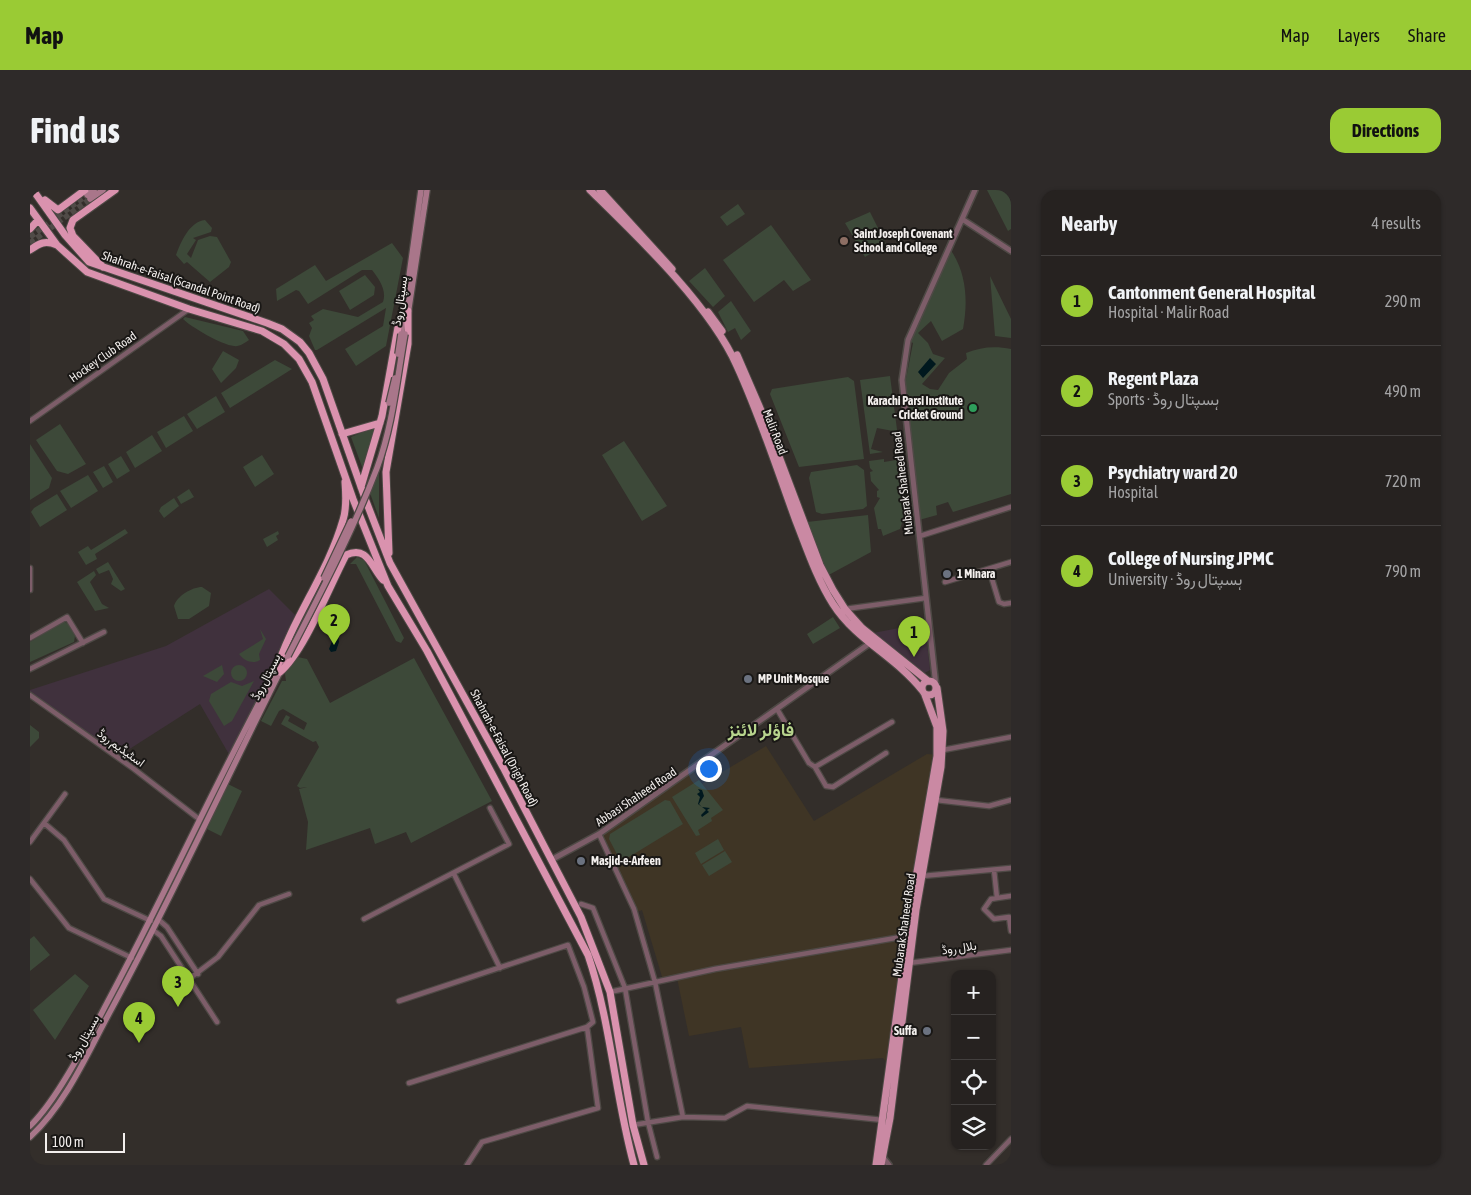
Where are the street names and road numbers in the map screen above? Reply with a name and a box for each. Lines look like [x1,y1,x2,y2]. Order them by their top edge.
street label: Shahrah-e-Faisal (Scandal Point Road) [100,248,262,316]
street label: ہسپتال روڈ [390,275,411,327]
street label: Hockey Club Road [67,329,139,385]
street label: Malir Road [760,407,790,457]
street label: Mubarak Shaheed Road [890,430,916,536]
street label: ہسپتال روڈ [248,652,284,703]
street label: Shahrah-e-Faisal (Drigh Road) [467,687,541,809]
street label: اسٹیڈیم روڈ [94,726,147,771]
street label: Abbasi Shaheed Road [593,765,679,829]
street label: Mubarak Shaheed Road [890,872,918,978]
street label: بلال روڈ [941,939,977,958]
street label: ہسپتال روڈ [66,1013,103,1064]

